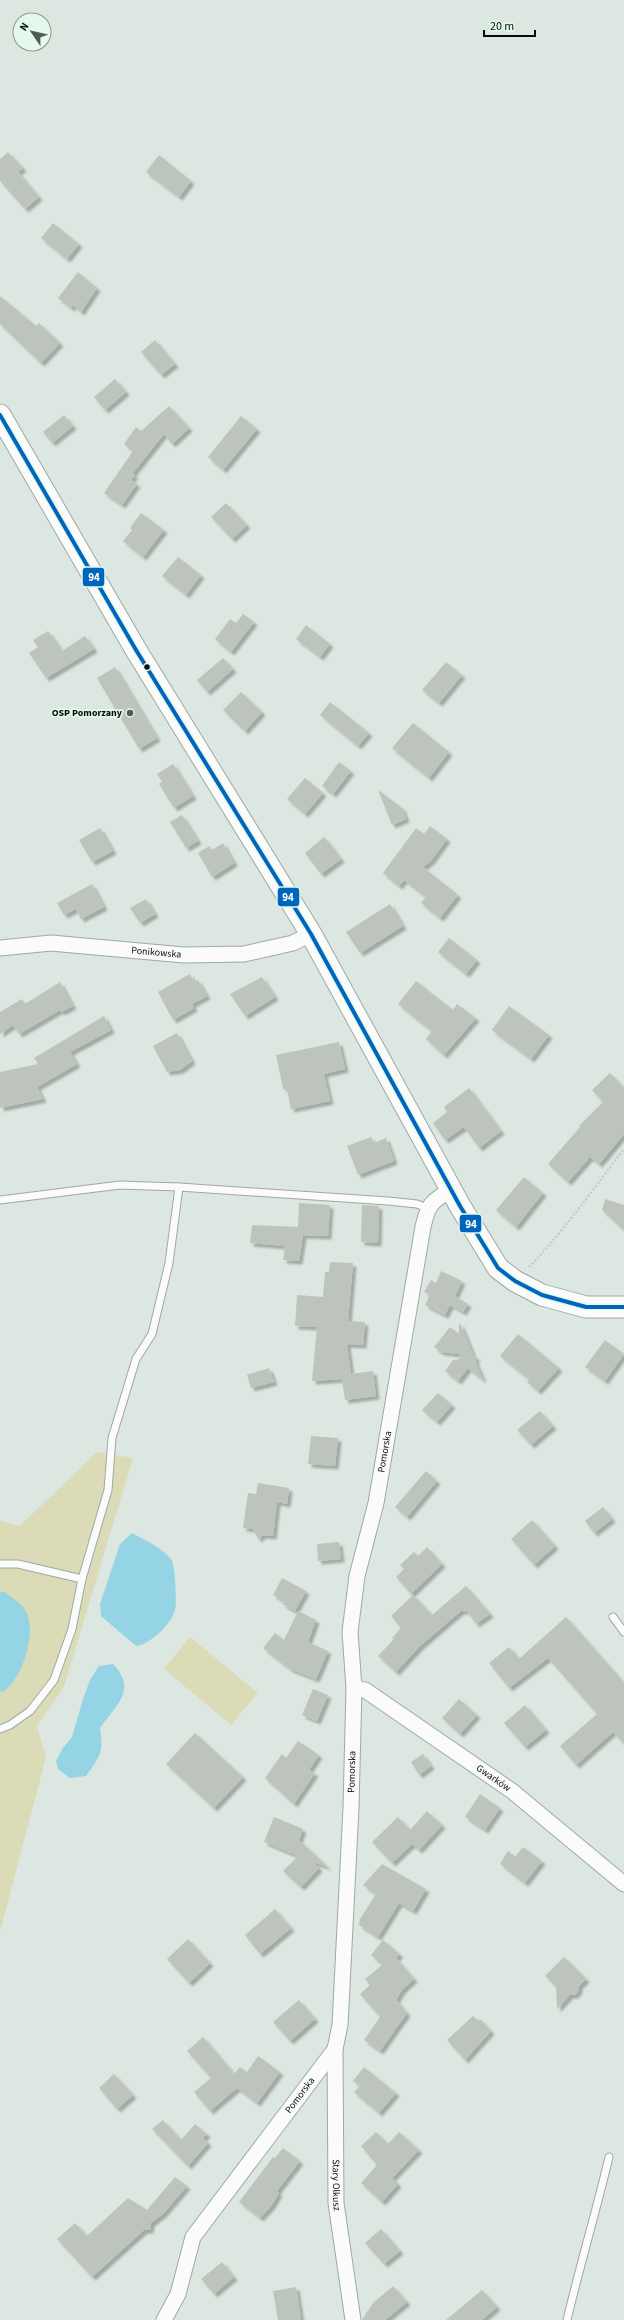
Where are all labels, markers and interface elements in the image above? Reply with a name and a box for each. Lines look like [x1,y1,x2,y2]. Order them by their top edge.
north arrow [12,12,52,52]
scale bar [484,12,535,38]
text: 20 m [490,18,514,35]
text: N [16,19,32,34]
line badge: 94 [82,567,105,587]
text: 94 [88,570,100,585]
unlabelled marker [142,662,152,672]
place label: OSP Pomorzany [52,706,123,720]
marker: OSP Pomorzany [125,708,135,718]
line badge: 94 [277,887,300,907]
text: 94 [282,890,294,905]
street label: Ponikowska [131,943,182,962]
line badge: 94 [459,1214,482,1233]
text: 94 [465,1217,477,1232]
street label: Pomorska [374,1430,395,1474]
street label: Pomorska [344,1751,359,1793]
street label: Gwarków [473,1761,514,1795]
street label: Pomorska [282,2074,318,2116]
street label: Stary Olkusz [329,2159,344,2212]

